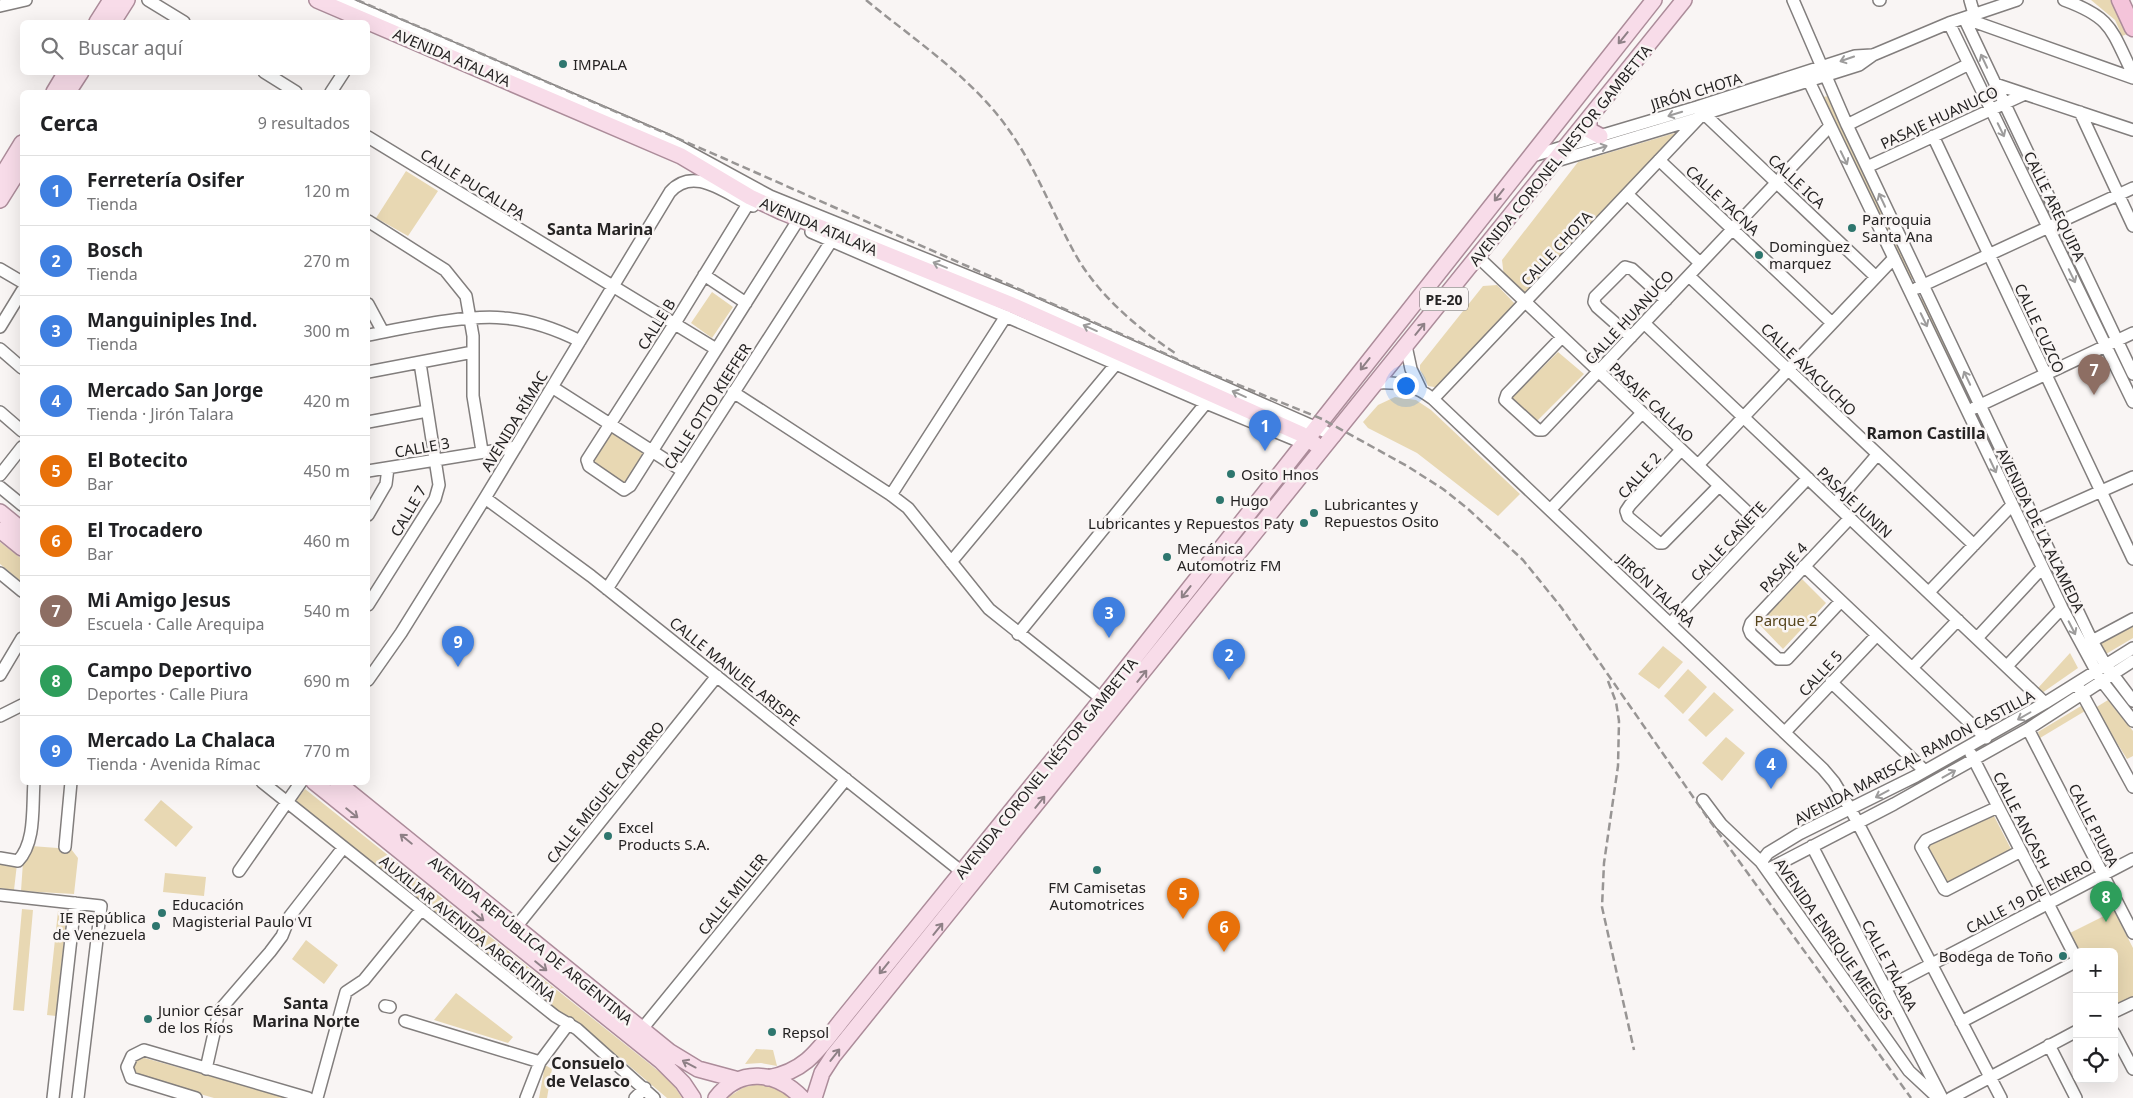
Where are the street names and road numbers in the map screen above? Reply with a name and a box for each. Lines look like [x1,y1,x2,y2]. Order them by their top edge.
street label: AVENIDA ATALAYA [390,23,514,91]
street label: AVENIDA CORONEL NESTOR GAMBETTA [1464,40,1656,270]
street label: JIRÓN CHOTA [1646,68,1744,115]
street label: PASAJE HUANUCO [1877,81,2001,153]
street label: CALLE PUCALLPA [417,144,529,224]
street label: CALLE AREQUIPA [2020,148,2090,265]
street label: CALLE ICA [1764,149,1830,213]
street label: CALLE TACNA [1682,161,1765,240]
street label: AVENIDA ATALAYA [757,192,881,260]
street label: CALLE CHOTA [1516,206,1596,290]
street label: CALLE HUANUCO [1580,266,1678,368]
street label: CALLE CUZCO [2010,280,2070,376]
road number: PE-20 [1420,288,1468,310]
street label: CALLE B [632,295,680,353]
street label: CALLE AYACUCHO [1757,318,1861,420]
street label: CALLE OTTO KIEFFER [659,339,756,473]
street label: PASAJE CALLAO [1605,358,1699,446]
street label: AVENIDA RÍMAC [476,367,552,475]
street label: CALLE 3 [393,432,451,462]
street label: AVENIDA DE LA ALAMEDA [1992,444,2090,616]
street label: CALLE 2 [1613,448,1665,502]
street label: PASAJE JUNIN [1813,462,1897,542]
street label: CALLE 7 [385,482,431,540]
street label: CALLE CAÑETE [1686,497,1770,585]
street label: PASAJE 4 [1755,537,1812,596]
street label: JIRÓN TALARA [1613,548,1700,631]
street label: CALLE MANUEL ARISPE [666,612,804,730]
street label: CALLE 5 [1794,646,1846,700]
street label: AVENIDA CORONEL NÉSTOR GAMBETTA [950,653,1142,883]
street label: AVENIDA MARISCAL RAMON CASTILLA [1790,685,2038,829]
street label: CALLE MIGUEL CAPURRO [541,717,669,867]
street label: CALLE ANCASH [1989,768,2055,872]
street label: CALLE PIURA [2064,780,2124,870]
street label: CALLE MILLER [693,849,771,939]
street label: AUXILIAR AVENIDA ARGENTINA [376,851,561,1006]
street label: AVENIDA REPÚBLICA DE ARGENTINA [425,851,638,1029]
street label: AVENIDA ENRIQUE MEIGGS [1770,854,1898,1024]
street label: CALLE 19 DE ENERO [1962,854,2096,938]
street label: CALLE TALARA [1858,916,1923,1014]

